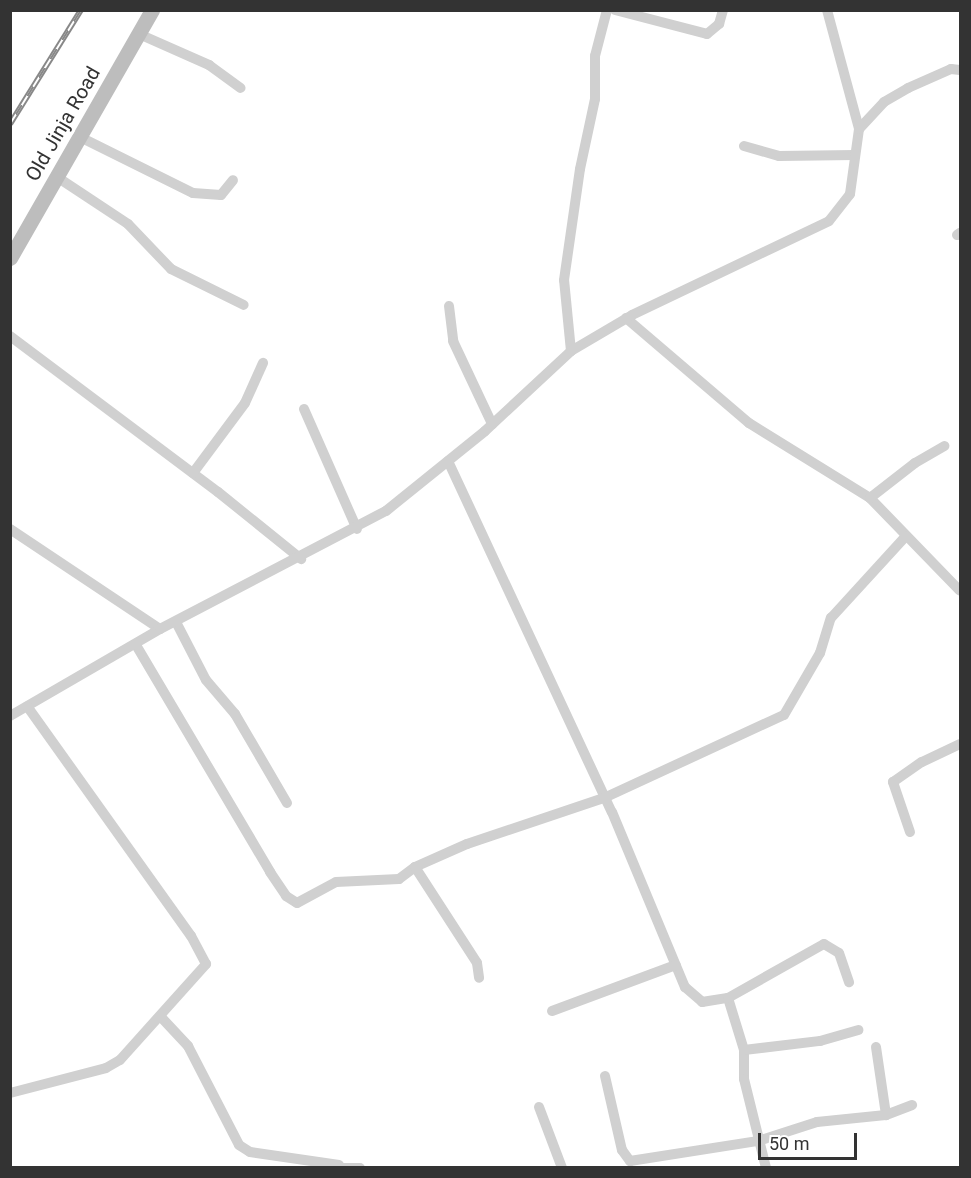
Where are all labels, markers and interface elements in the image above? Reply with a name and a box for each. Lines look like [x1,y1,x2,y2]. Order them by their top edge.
street label: Old Jinja Road [21,62,105,186]
scale bar [761,1121,860,1159]
text: 50 m [769,1133,809,1154]

